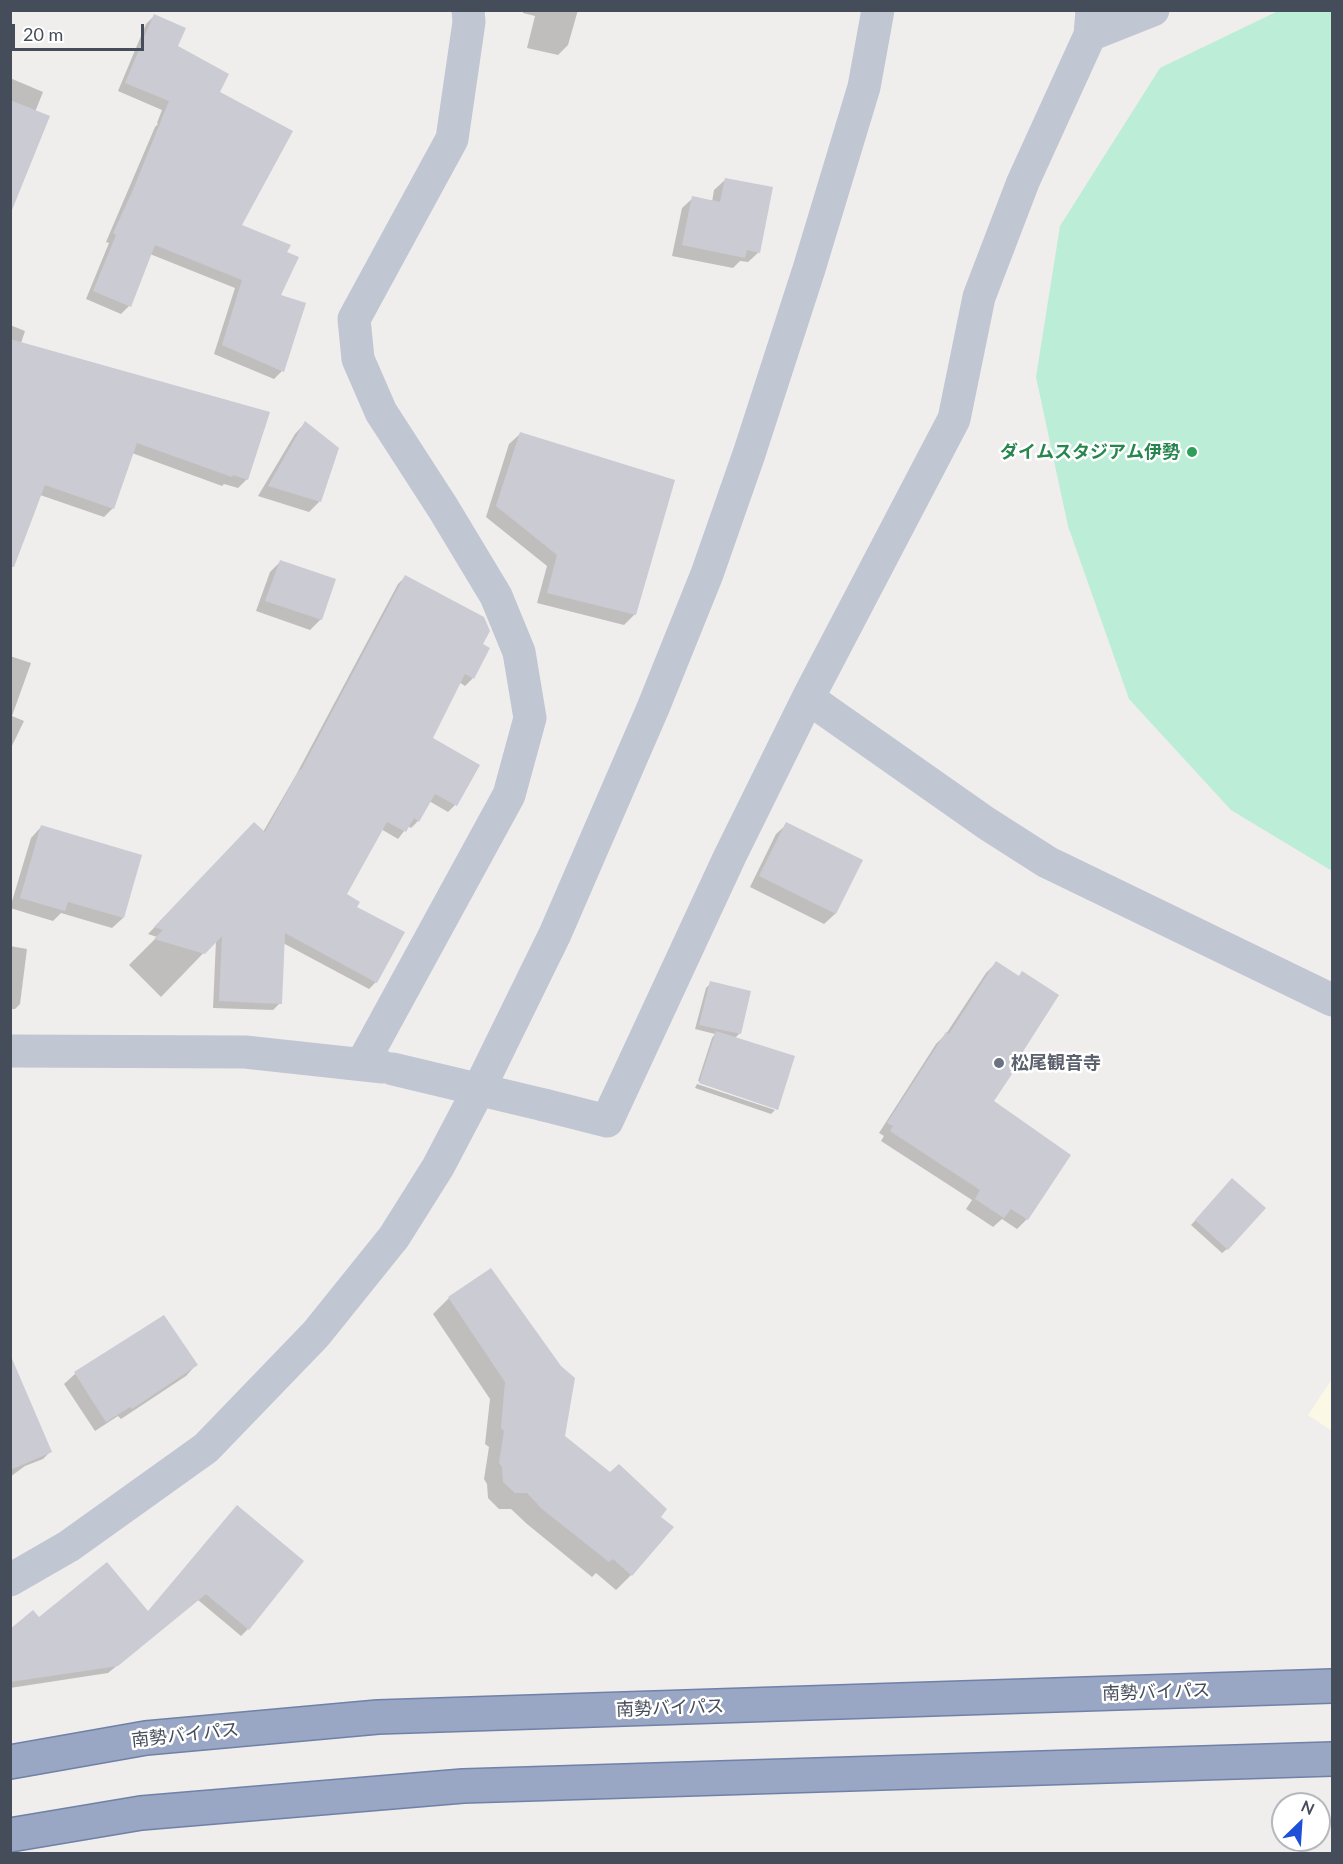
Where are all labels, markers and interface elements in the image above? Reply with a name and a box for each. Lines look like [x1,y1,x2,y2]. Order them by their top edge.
scale bar [15,12,147,50]
text: 20 m [23,23,63,45]
place label: ダイムスタジアム伊勢 [1000,441,1180,463]
marker: ダイムスタジアム伊勢 [1185,445,1199,459]
place label: 松尾観音寺 [1011,1052,1101,1074]
marker: 松尾観音寺 [992,1056,1006,1070]
street label: 南勢バイパス [1102,1679,1210,1705]
street label: 南勢バイパス [616,1695,724,1721]
street label: 南勢バイパス [130,1719,240,1751]
north arrow [1271,1792,1331,1852]
text: N [1298,1796,1318,1818]

